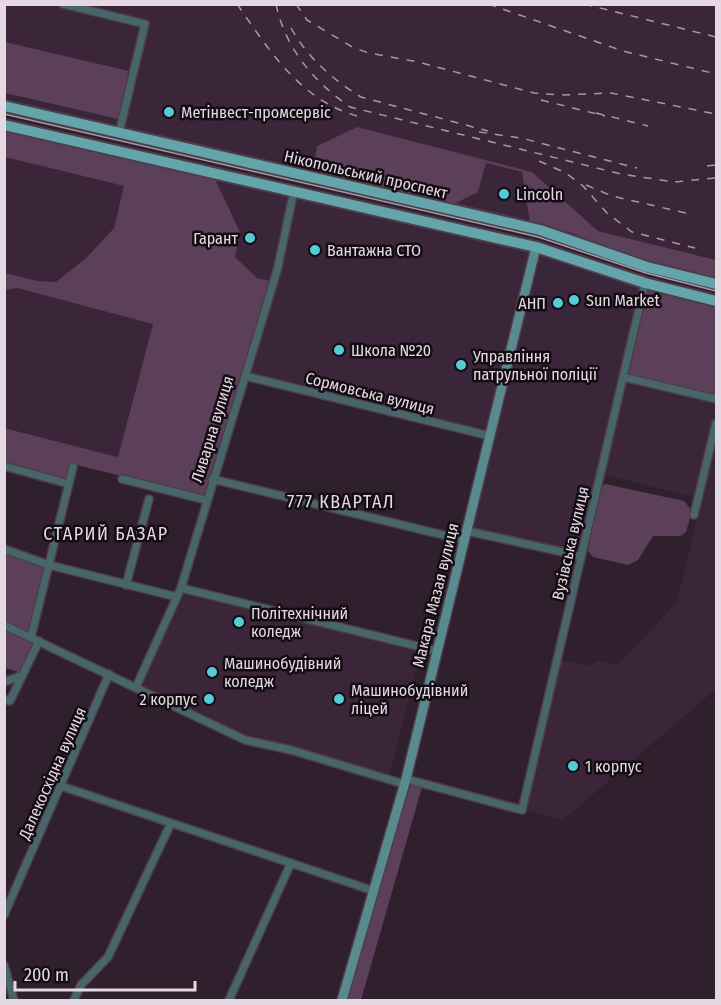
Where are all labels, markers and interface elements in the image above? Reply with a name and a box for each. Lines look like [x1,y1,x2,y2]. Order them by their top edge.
place label: Метінвест-промсервіс [181,103,331,122]
marker: Метінвест-промсервіс [162,105,176,119]
street label: Нікопольський проспект [282,146,450,203]
place label: Lincoln [516,185,563,204]
marker: Lincoln [497,187,511,201]
place label: Гарант [193,229,238,248]
marker: Гарант [243,231,257,245]
place label: Вантажна СТО [327,241,421,260]
marker: Вантажна СТО [308,243,322,257]
place label: Sun Market [586,291,661,310]
marker: Sun Market [567,293,581,307]
place label: АНП [518,294,546,313]
marker: АНП [551,296,565,310]
place label: Школа №20 [351,341,431,360]
marker: Школа №20 [332,343,346,357]
place label: Управління патрульної поліції [472,347,598,384]
marker: Управління патрульної поліції [454,358,468,372]
street label: Сормовська вулиця [304,368,436,419]
street label: Ливарна вулиця [187,374,238,485]
street label: Вузівська вулиця [548,484,593,602]
district label: 777 КВАРТАЛ [287,491,395,513]
street label: Макара Мазая вулиця [408,521,463,669]
district label: СТАРИЙ БАЗАР [43,523,169,545]
place label: Політехнічний коледж [251,604,348,641]
marker: Політехнічний коледж [232,615,246,629]
place label: Машинобудівний коледж [224,654,341,691]
marker: Машинобудівний коледж [205,665,219,679]
place label: Машинобудівний ліцей [351,681,468,718]
place label: 2 корпус [139,690,197,709]
marker: 2 корпус [202,692,216,706]
marker: Машинобудівний ліцей [332,692,346,706]
street label: Далекосхідна вулиця [14,704,90,843]
place label: 1 корпус [585,757,642,776]
marker: 1 корпус [566,759,580,773]
scale bar [15,954,195,992]
text: 200 m [24,964,69,986]

